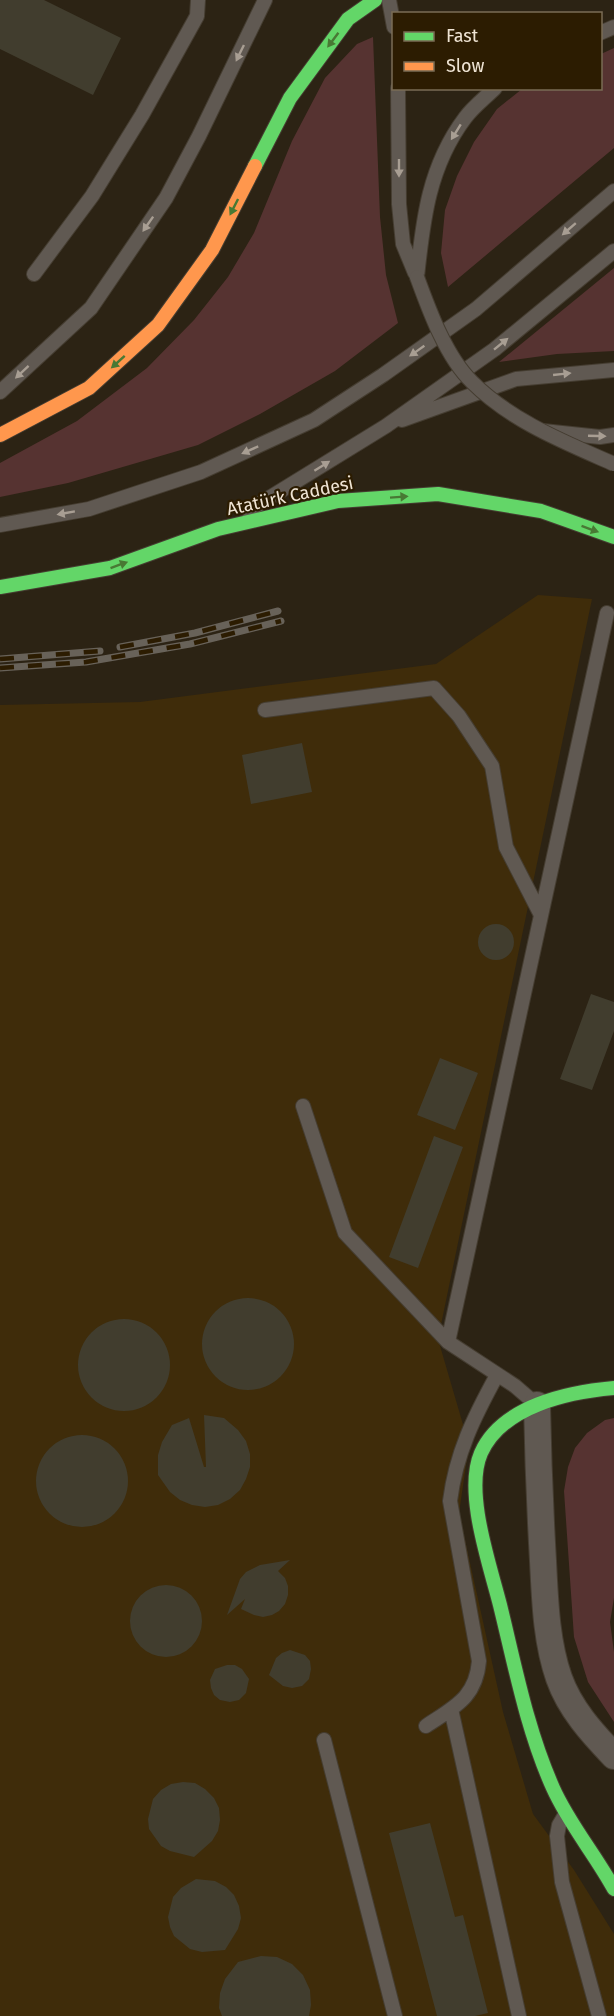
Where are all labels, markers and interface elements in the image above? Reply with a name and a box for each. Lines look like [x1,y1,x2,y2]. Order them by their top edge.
legend [392,12,602,90]
text: Fast [446,25,479,47]
one-way arrow [327,32,339,48]
one-way arrow [235,44,244,61]
text: Slow [446,55,485,77]
one-way arrow [451,124,462,140]
one-way arrow [394,158,404,177]
one-way arrow [229,199,239,216]
one-way arrow [142,216,154,232]
one-way arrow [562,222,577,235]
one-way arrow [493,339,508,351]
one-way arrow [410,345,426,357]
one-way arrow [110,355,125,369]
one-way arrow [15,364,29,378]
one-way arrow [553,369,572,379]
one-way arrow [587,431,606,440]
one-way arrow [241,445,258,454]
one-way arrow [314,461,330,472]
street label: Atatürk Caddesi [225,472,355,520]
one-way arrow [390,492,409,501]
one-way arrow [57,509,76,518]
one-way arrow [581,524,599,534]
one-way arrow [110,560,128,569]

